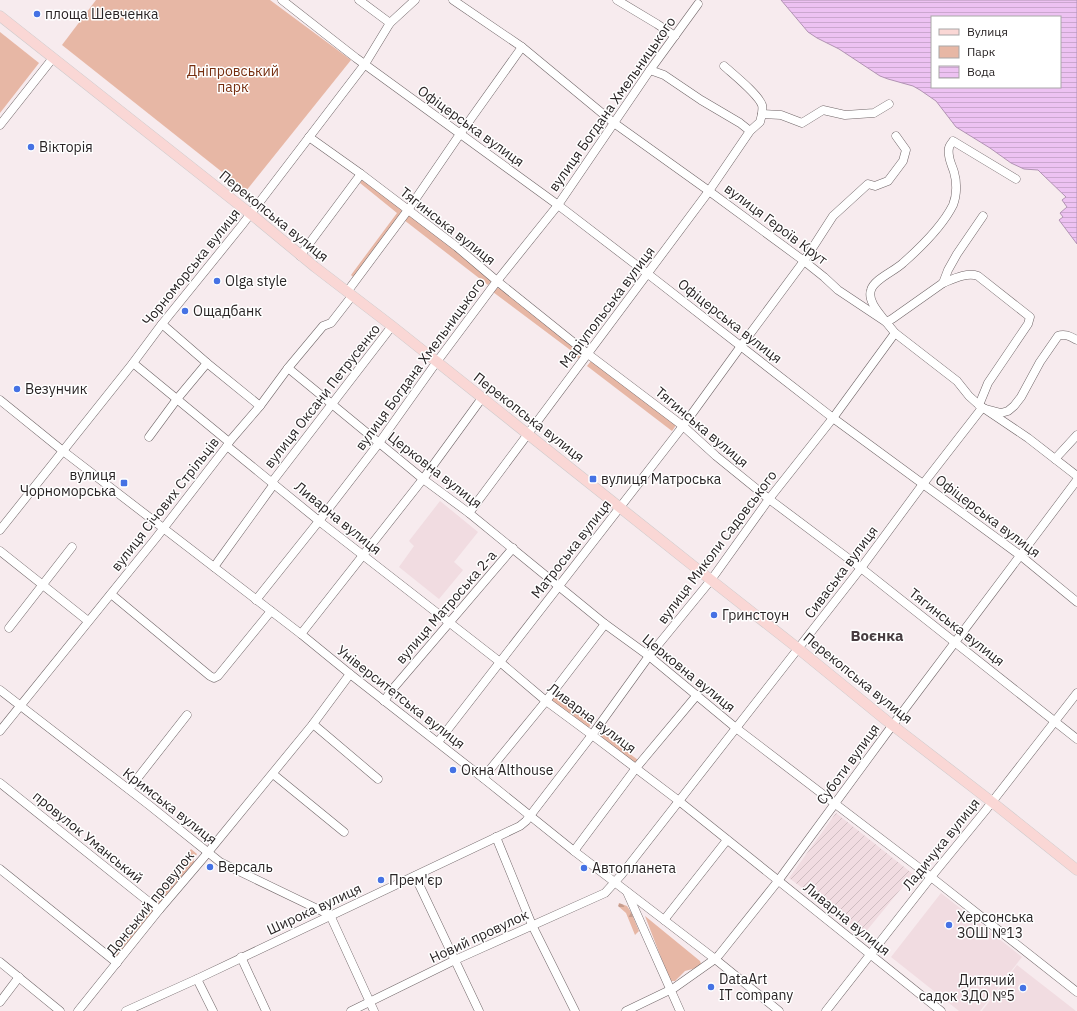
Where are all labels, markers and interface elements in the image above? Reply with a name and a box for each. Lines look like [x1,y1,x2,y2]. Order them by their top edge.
place label: площа Шевченка [45,5,159,23]
marker: площа Шевченка [32,9,42,19]
street label: вулиця Богдана Хмельницького [545,13,679,195]
legend [931,16,1061,88]
text: Вулиця [967,24,1008,39]
text: Парк [967,44,996,59]
park label: Дніпровський парк [187,62,279,96]
text: Вода [967,64,996,79]
street label: Офіцерська вулиця [414,81,528,171]
place label: Вікторія [39,138,93,156]
marker: Вікторія [26,142,36,152]
street label: Перекопська вулиця [216,166,332,266]
street label: вулиця Героїв Крут [721,179,832,269]
street label: Тягинська вулиця [397,183,499,269]
street label: Чорноморська вулиця [138,205,244,329]
street label: Маріупольська вулиця [555,243,659,371]
place label: Olga style [225,272,287,290]
street label: вулиця Богдана Хмельницького [351,274,489,454]
street label: Офіцерська вулиця [674,275,786,367]
marker: Olga style [212,276,222,286]
place label: Ощадбанк [193,302,262,320]
marker: Ощадбанк [180,306,190,316]
street label: вулиця Оксани Петрусенко [260,320,384,472]
street label: Перекопська вулиця [470,368,588,466]
place label: Везунчик [25,380,88,398]
street label: Тягинська вулиця [652,383,752,471]
marker: Везунчик [12,384,22,394]
street label: Церковна вулиця [384,428,486,512]
street label: вулиця Січових Стрільців [107,433,223,575]
place label: вулиця Чорноморська [20,466,117,500]
street label: вулиця Миколи Садовського [653,466,781,627]
place label: вулиця Матроська [601,470,722,488]
street label: Офіцерська вулиця [932,471,1044,561]
marker: вулиця Матроська [588,474,598,484]
street label: Ливарна вулиця [291,477,385,559]
marker: вулиця Чорноморська [119,478,129,488]
street label: Матроська вулиця [527,496,615,602]
street label: Сиваська вулиця [800,522,882,622]
street label: вулиця Матроська 2-а [392,546,501,668]
street label: Тягинська вулиця [906,584,1008,670]
place label: Гринстоун [722,606,789,624]
marker: Гринстоун [709,610,719,620]
district label: Воєнка [851,626,904,645]
street label: Перекопська вулиця [800,628,916,728]
street label: Церковна вулиця [639,630,739,716]
street label: Університетська вулиця [333,641,469,753]
street label: Ливарна вулиця [544,679,640,757]
street label: Суботи вулиця [813,720,883,808]
place label: Окна Althouse [461,761,554,779]
street label: Кримська вулиця [119,764,221,848]
marker: Окна Althouse [448,765,458,775]
street label: провулок Уманський [29,787,147,887]
street label: Ладичука вулиця [898,794,984,894]
street label: Донський провулок [102,847,198,959]
place label: Версаль [218,858,273,876]
place label: Автопланета [592,859,676,877]
marker: Версаль [205,862,215,872]
marker: Автопланета [579,863,589,873]
place label: Прем'єр [389,871,443,889]
marker: Прем'єр [376,875,386,885]
street label: Ливарна вулиця [800,878,894,960]
street label: Широка вулиця [264,879,364,939]
street label: Новий провулок [427,905,532,967]
place label: Херсонська ЗОШ №13 [957,908,1034,942]
marker: Херсонська ЗОШ №13 [944,920,954,930]
place label: DataArt IT company [719,970,793,1004]
place label: Дитячий садок ЗДО №5 [919,971,1015,1005]
marker: DataArt IT company [706,982,716,992]
marker: Дитячий садок ЗДО №5 [1018,983,1028,993]

